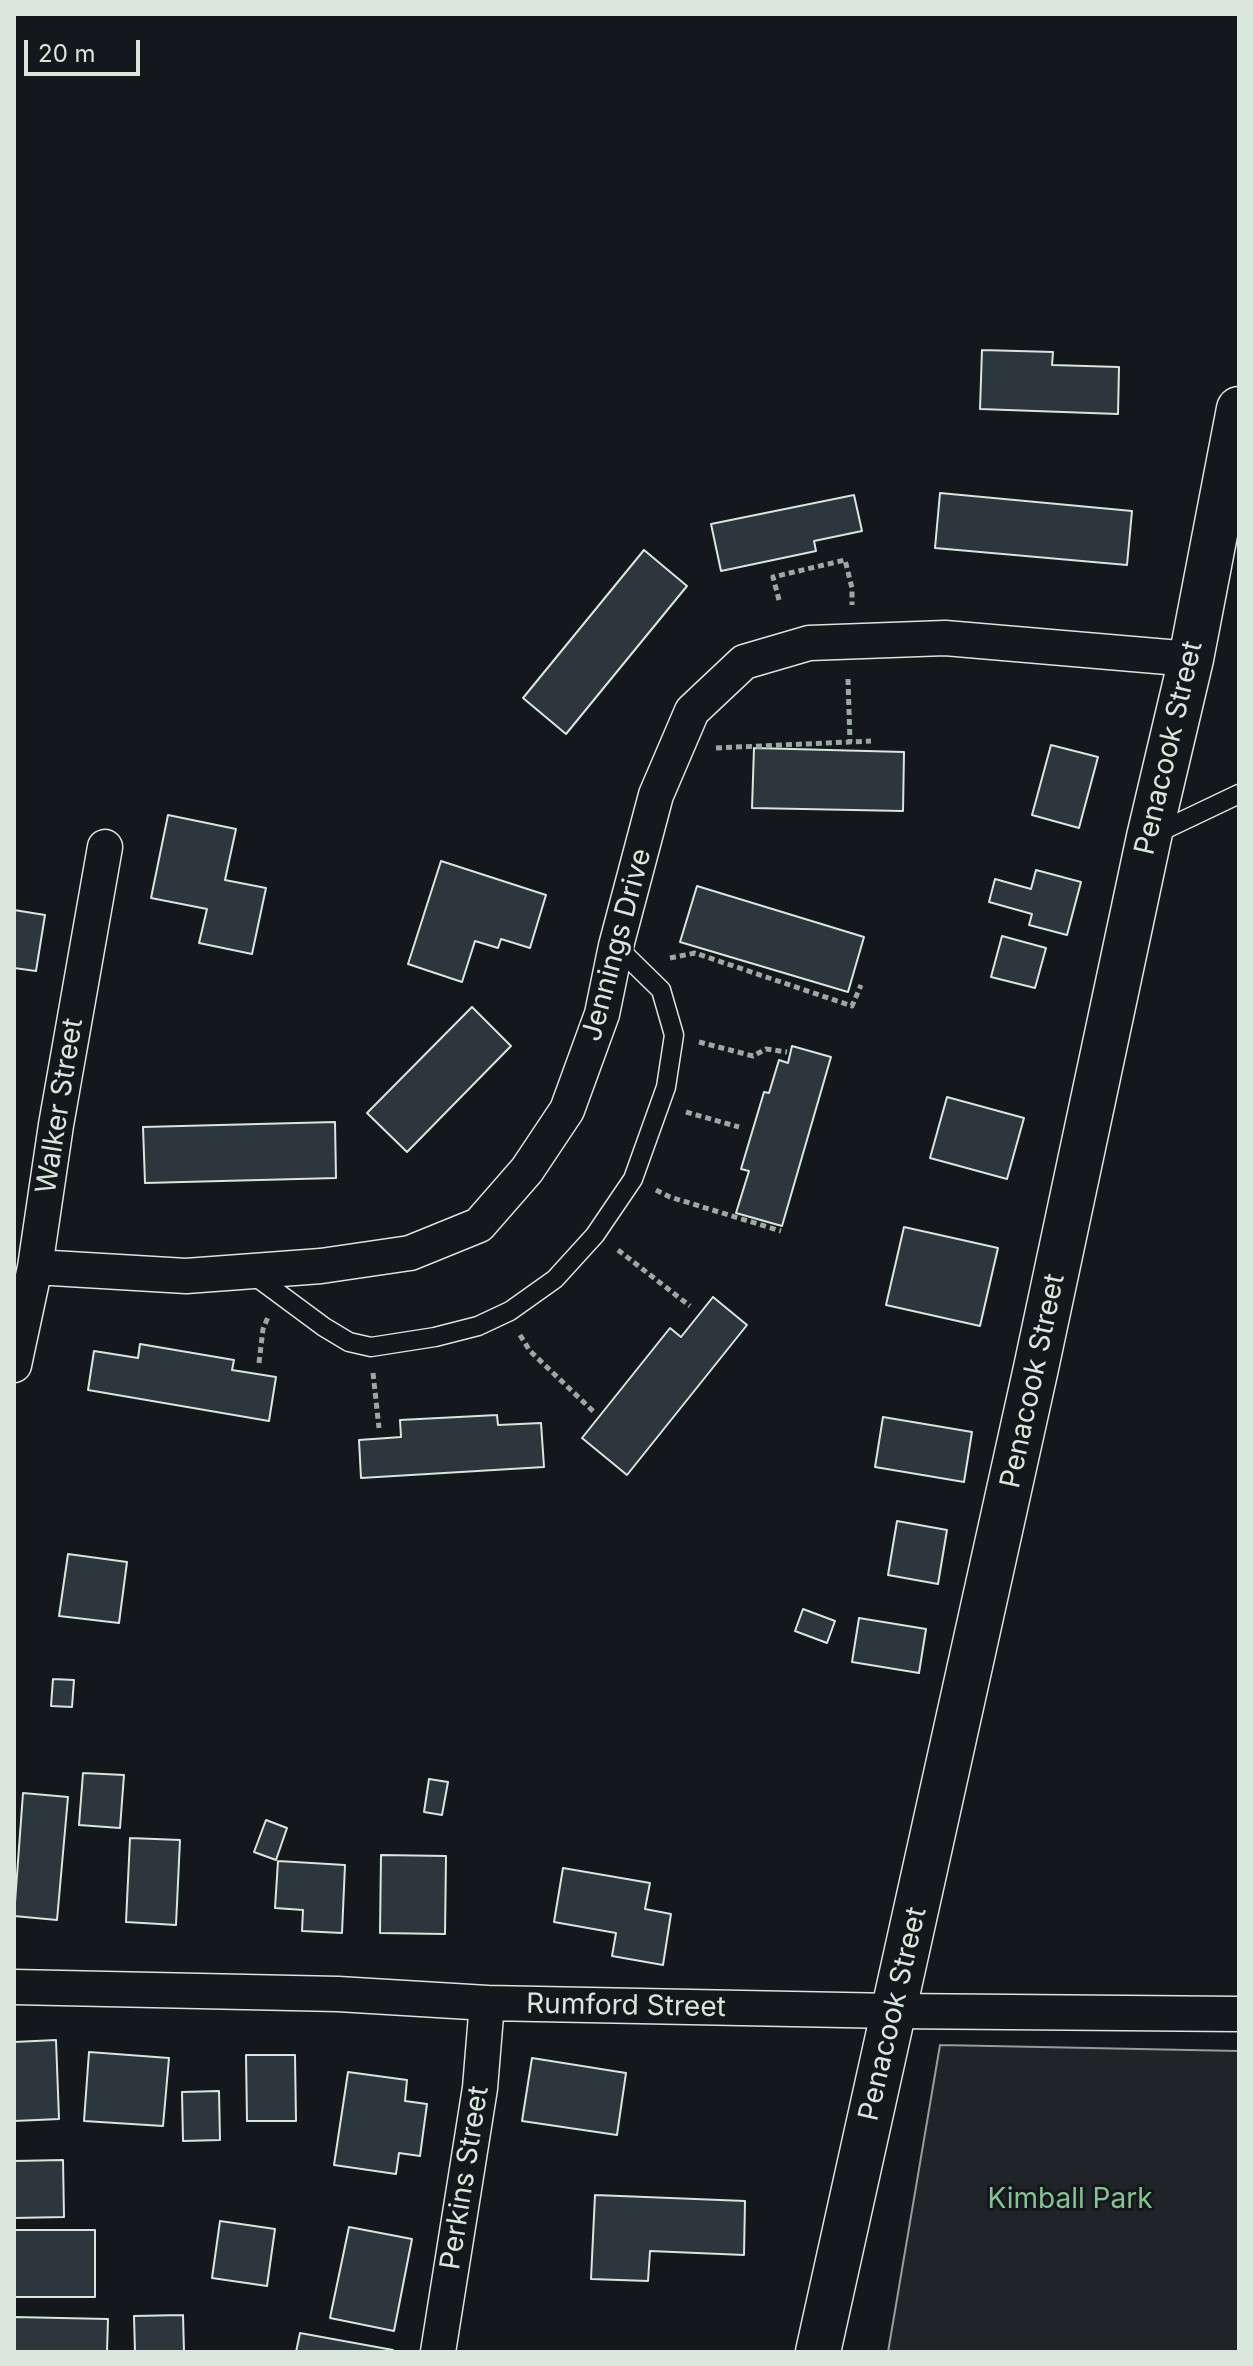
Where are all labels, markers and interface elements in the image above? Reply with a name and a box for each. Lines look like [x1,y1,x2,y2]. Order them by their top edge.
scale bar [28,24,144,74]
text: 20 m [38,39,96,68]
street label: Penacook Street [1128,638,1210,858]
street label: Jennings Drive [575,845,659,1045]
street label: Walker Street [30,1016,90,1196]
street label: Penacook Street [994,1271,1072,1491]
street label: Penacook Street [852,1904,934,2124]
street label: Rumford Street [526,1987,726,2025]
street label: Perkins Street [434,2084,496,2272]
park label: Kimball Park [987,2183,1153,2217]

